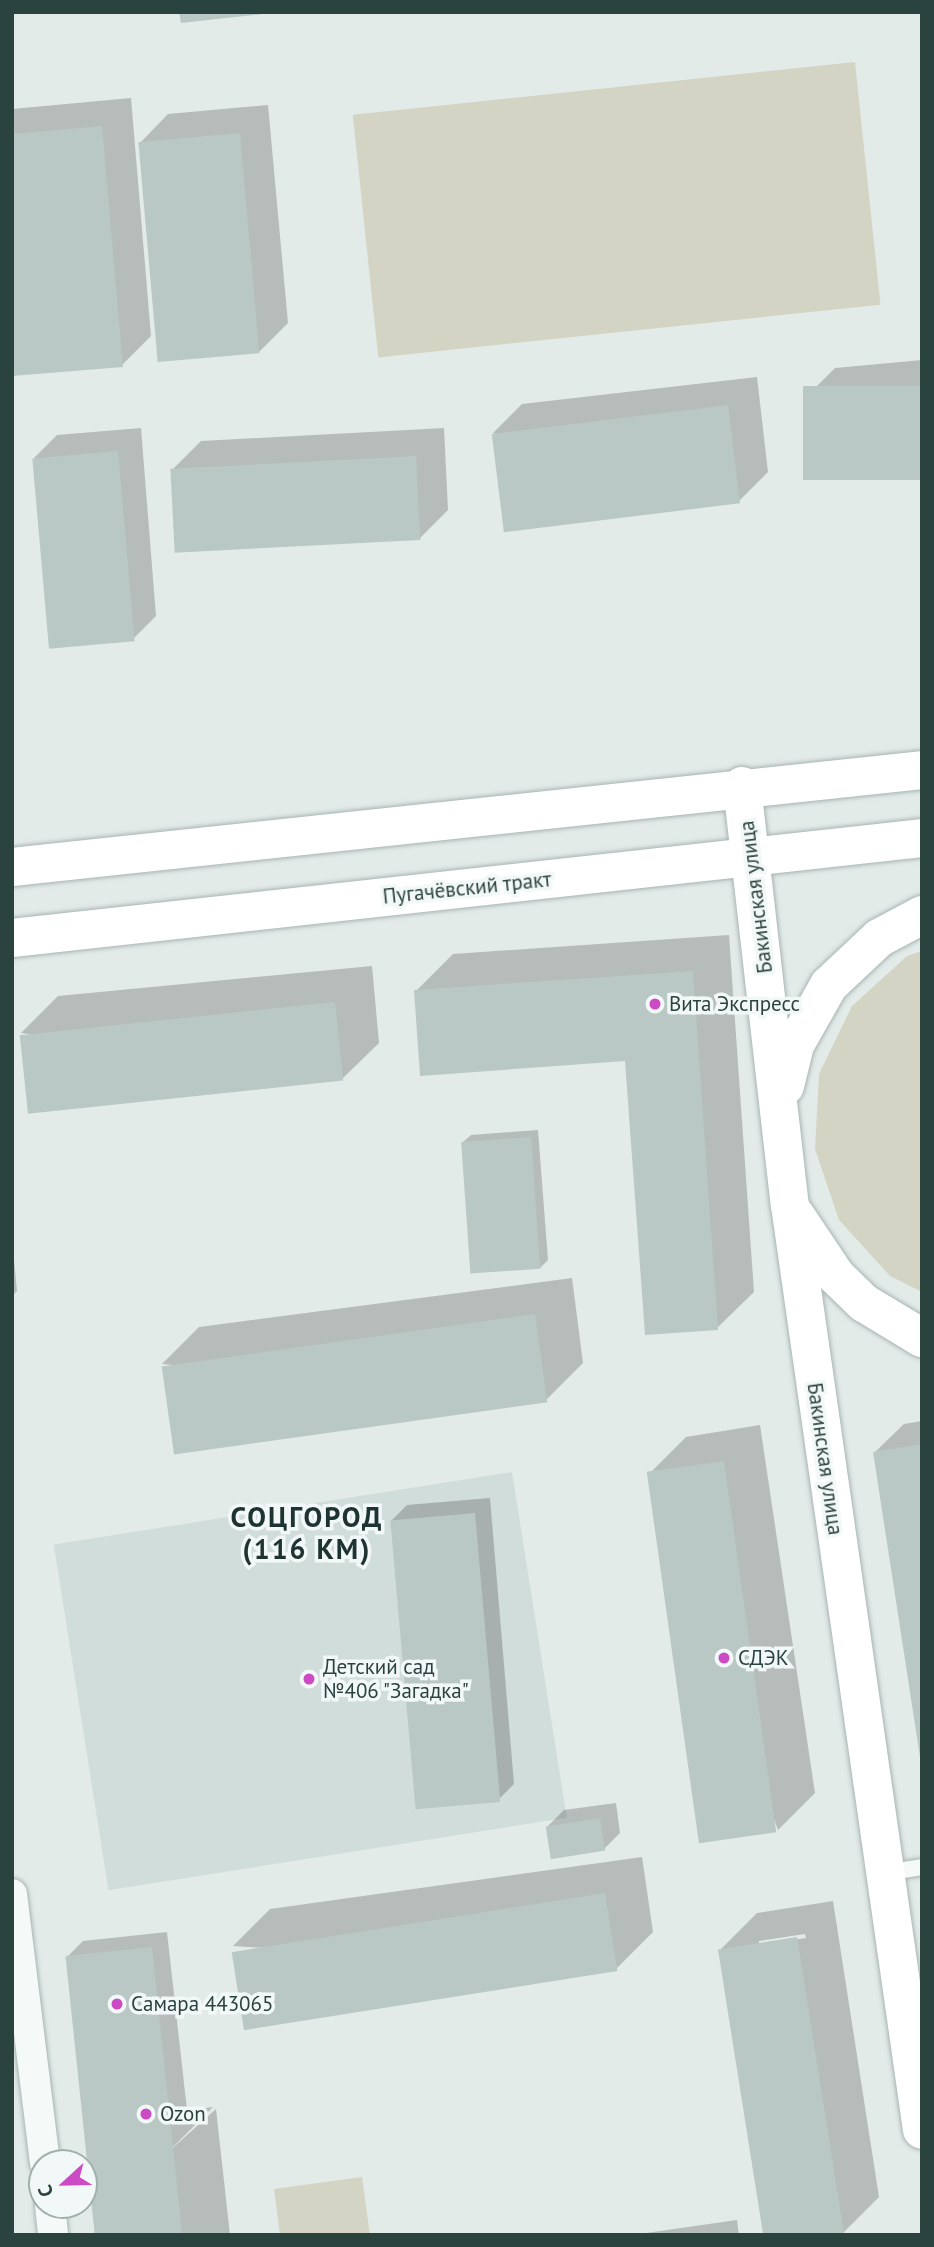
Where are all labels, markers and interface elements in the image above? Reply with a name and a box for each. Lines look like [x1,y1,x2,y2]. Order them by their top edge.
street label: Бакинская улица [734,819,778,975]
street label: Пугачёвский тракт [381,867,553,909]
place label: Вита Экспресс [669,991,800,1017]
marker: Вита Экспресс [647,996,663,1012]
street label: Бакинская улица [802,1381,848,1537]
district label: СОЦГОРОД (116 КМ) [232,1500,382,1566]
place label: СДЭК [738,1645,789,1671]
marker: СДЭК [716,1650,732,1666]
place label: Детский сад №406 "Загадка" [323,1654,470,1704]
marker: Детский сад №406 "Загадка" [301,1671,317,1687]
place label: Самара 443065 [131,1991,273,2017]
marker: Самара 443065 [109,1996,125,2012]
place label: Ozon [160,2101,206,2127]
marker: Ozon [138,2106,154,2122]
north arrow [28,2149,98,2219]
text: С [32,2182,58,2201]

